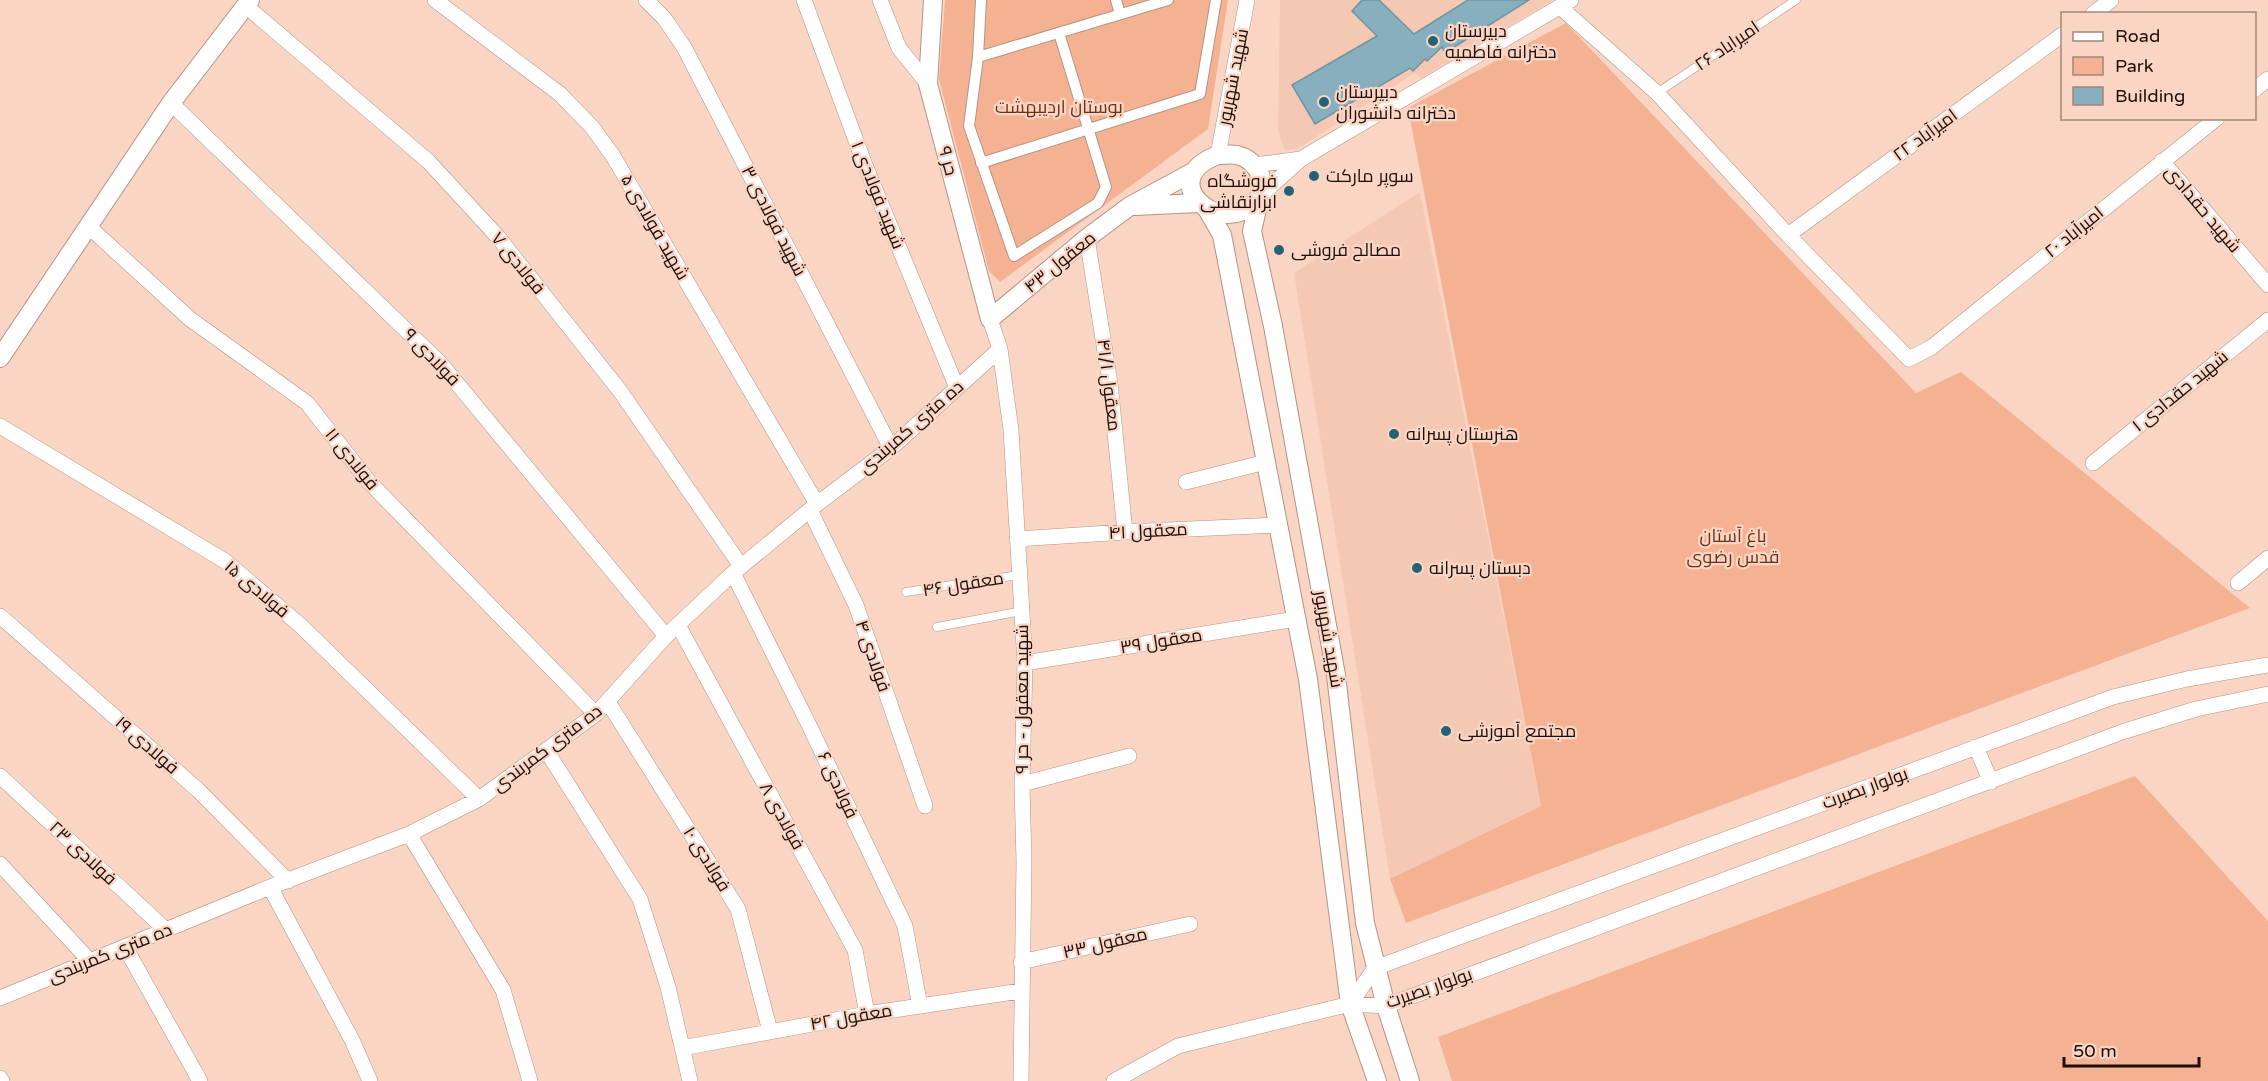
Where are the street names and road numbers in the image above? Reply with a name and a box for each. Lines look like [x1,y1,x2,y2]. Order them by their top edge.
street label: امیراباد ۲۶ [1690,16,1764,76]
street label: شهید شهریور [1213,27,1253,128]
street label: امیرآباد ۲۲ [1888,104,1962,166]
street label: شهید فولادی ۱ [846,138,910,252]
street label: حر ۹ [934,144,962,178]
street label: شهید حقدادی [2160,161,2246,257]
street label: شهید فولادی ۳ [737,162,811,280]
street label: شهید فولادی ۵ [616,170,694,284]
street label: امیرآباد ۲۰ [2040,202,2108,262]
street label: معقول ۴۳ [1020,226,1100,298]
street label: فولادی ۷ [486,227,550,299]
street label: فولادی ۹ [399,324,465,390]
street label: معقول ۴۱/۱ [1092,338,1126,432]
street label: شهید حقدادی ۱ [2127,346,2233,436]
street label: ده متری کمربندی [854,376,968,478]
street label: فولادی ۱۱ [320,423,384,495]
street label: معقول ۴۱ [1108,518,1188,544]
street label: فولادی ۱۵ [220,556,294,622]
street label: معقول ۴۶ [921,567,1005,601]
street label: شهید شهریور [1309,588,1348,689]
street label: فولادی ۴ [850,617,896,695]
street label: شهید معقول - حر ۹ [1011,624,1033,774]
street label: معقول ۳۹ [1118,624,1204,658]
street label: ده متری کمربندی [488,700,606,796]
street label: فولادی ۱۹ [111,711,183,779]
street label: فولادی ۶ [813,748,863,822]
street label: بولوار بصیرت [1819,762,1911,814]
street label: فولادی ۸ [755,778,809,854]
street label: فولادی ۲۳ [45,816,121,890]
street label: فولادی ۱۰ [678,822,736,896]
street label: ده متری کمربندی [45,918,175,988]
street label: معقول ۳۳ [1061,923,1149,963]
street label: بولوار بصیرت [1383,963,1475,1013]
street label: معقول ۴۲ [808,999,894,1035]

